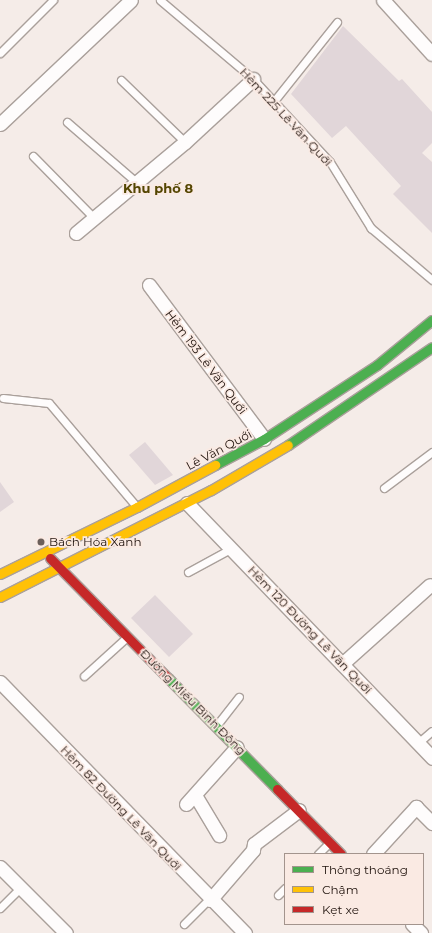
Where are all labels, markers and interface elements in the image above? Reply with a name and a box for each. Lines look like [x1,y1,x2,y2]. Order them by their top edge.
street label: Hẻm 225 Lê Văn Quới [237,65,335,169]
district label: Khu phố 8 [123,180,193,196]
street label: Hẻm 193 Lê Văn Quới [162,307,250,417]
street label: Lê Văn Quới [184,427,254,473]
place label: Bách Hóa Xanh [49,535,141,549]
marker: Bách Hóa Xanh [36,537,46,547]
street label: Hẻm 120 Đường Lê Văn Quới [245,563,375,697]
street label: Đường Miếu Bình Đông [137,646,249,758]
street label: Hẻm 82 Đường Lê Văn Quới [58,743,184,873]
legend [284,853,424,925]
text: Thông thoáng [322,862,408,877]
text: Chậm [322,882,358,897]
text: Kẹt xe [322,902,359,917]

